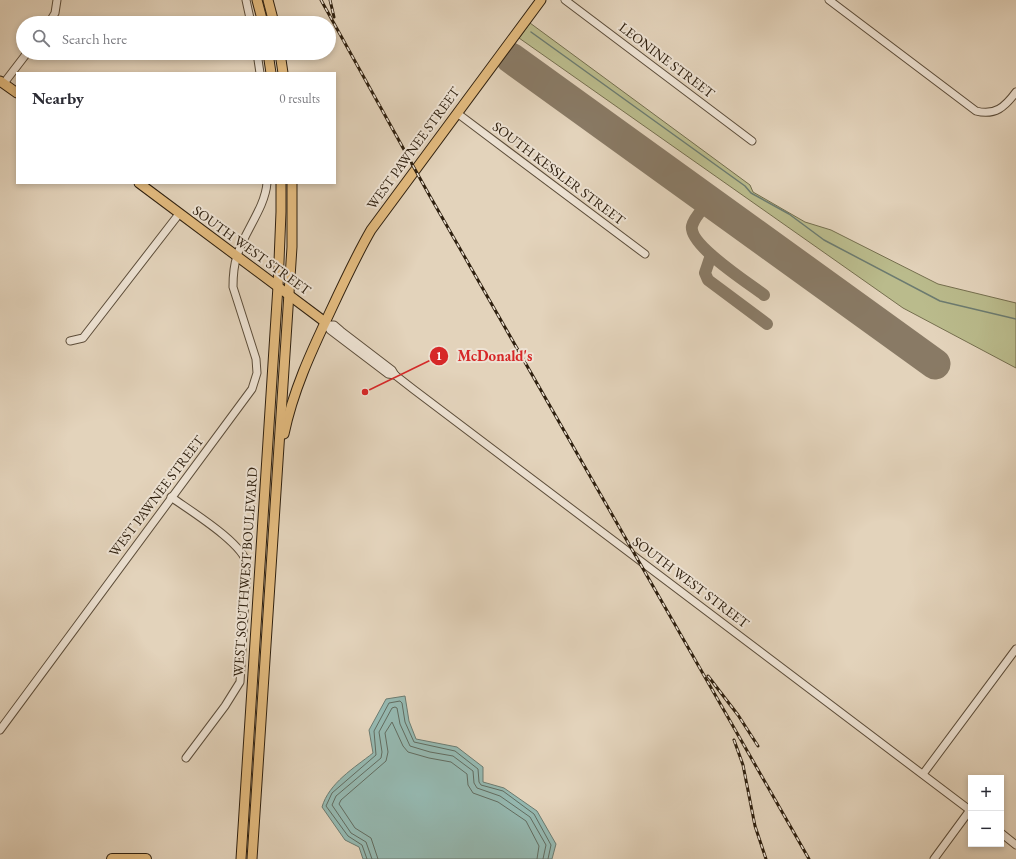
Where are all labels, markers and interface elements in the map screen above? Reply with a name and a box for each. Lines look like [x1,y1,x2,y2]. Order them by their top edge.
search box [16,16,336,60]
street label: LEONINE STREET [615,18,719,102]
icon: search [30,27,52,49]
text: Search here [62,29,127,48]
street label: WEST PAWNEE STREET [362,83,464,213]
text: Nearby [32,87,84,109]
text: 0 results [279,90,320,107]
street label: SOUTH KESSLER STREET [489,117,629,229]
street label: SOUTH WEST STREET [189,201,315,299]
callout: McDonald's [429,342,540,369]
text: McDonald's [458,346,533,365]
text: 1 [436,348,442,364]
street label: WEST PAWNEE STREET [105,431,208,560]
street label: WEST SOUTHWEST BOULEVARD [229,466,261,677]
street label: SOUTH WEST STREET [629,532,753,632]
map controls [968,775,1004,847]
button: + [968,775,1004,811]
button: − [968,811,1004,847]

